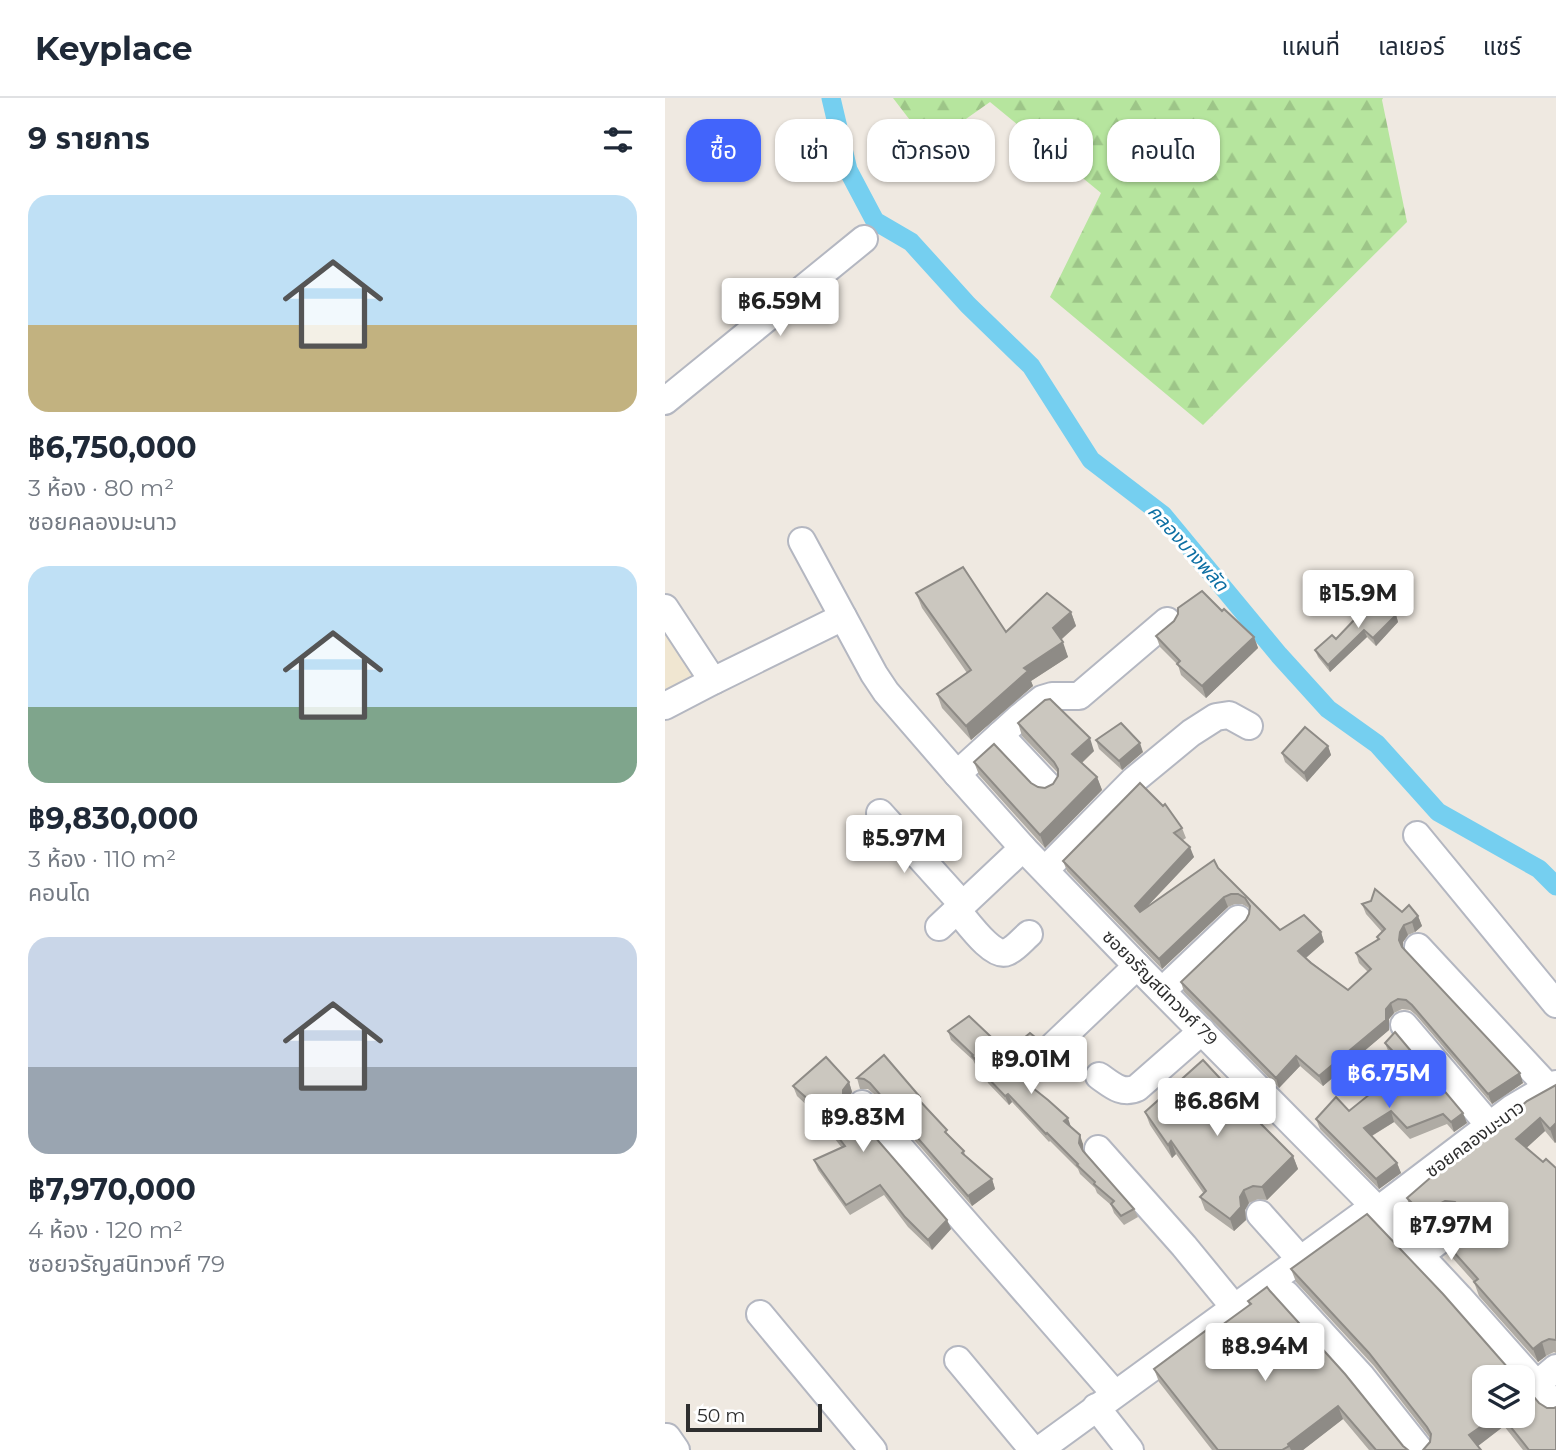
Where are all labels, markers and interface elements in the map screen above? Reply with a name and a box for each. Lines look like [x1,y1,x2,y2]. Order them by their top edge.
text: Keyplace [35,28,193,68]
text: แผนที่ [1282,32,1340,61]
text: เลเยอร์ [1378,32,1445,61]
text: แชร์ [1483,32,1521,61]
chip: ซื้อ [686,119,761,182]
chip: เช่า [775,119,853,182]
chip: ตัวกรอง [867,119,995,182]
chip: ใหม่ [1009,119,1093,182]
chip: คอนโด [1107,119,1220,182]
text: 9 รายการ [28,120,150,157]
icon: filters [599,121,637,159]
icon: home [270,241,396,367]
pin: ฿6.59M [723,278,837,338]
text: ฿6.59M [738,287,822,315]
text: ฿6,750,000 [28,429,197,466]
text: 3 ห้อง · 80 m² [28,474,174,502]
water label: คลองบางพลัด [1143,500,1234,597]
text: ซอยคลองมะนาว [28,508,177,536]
pin: ฿15.9M [1301,570,1415,630]
text: ฿15.9M [1319,579,1397,607]
icon: home [270,612,396,738]
text: ฿9,830,000 [28,800,198,837]
pin: ฿5.97M [847,816,961,875]
text: ฿5.97M [862,824,946,852]
text: 3 ห้อง · 110 m² [28,845,176,873]
text: คอนโด [28,879,90,907]
street label: ซอยจรัญสนิทวงศ์ 79 [1098,926,1222,1050]
icon: home [270,983,396,1109]
pin: ฿9.01M [974,1037,1088,1096]
text: ฿9.01M [991,1045,1071,1073]
pin: ฿6.75M [1332,1051,1446,1110]
text: ฿6.75M [1347,1059,1431,1087]
pin: ฿6.86M [1160,1079,1274,1138]
text: ฿6.86M [1174,1087,1260,1115]
pin: ฿9.83M [806,1094,920,1154]
street label: ซอยคลองมะนาว [1421,1096,1529,1182]
text: ฿9.83M [821,1103,905,1131]
text: ฿7,970,000 [28,1171,196,1208]
pin: ฿7.97M [1394,1202,1508,1262]
text: ฿7.97M [1409,1211,1493,1239]
text: 4 ห้อง · 120 m² [28,1216,183,1244]
text: ซอยจรัญสนิทวงศ์ 79 [28,1250,225,1278]
pin: ฿8.94M [1208,1324,1322,1383]
text: ฿8.94M [1221,1332,1309,1360]
map controls [1472,1365,1535,1428]
button: layers [1472,1365,1535,1428]
scale bar [686,1401,823,1433]
text: 50 m [697,1404,745,1427]

